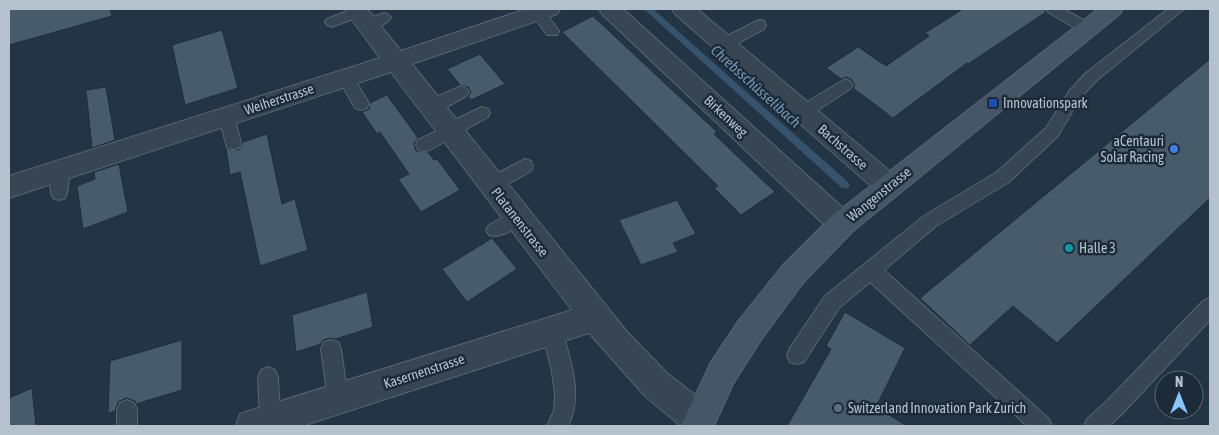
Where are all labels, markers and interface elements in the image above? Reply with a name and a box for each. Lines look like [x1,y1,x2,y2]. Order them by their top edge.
water label: Chrebsschüsselibach [708,41,804,131]
street label: Weiherstrasse [242,80,316,118]
street label: Birkenweg [701,92,751,140]
place label: Innovationspark [1003,95,1088,111]
marker: Innovationspark [987,97,999,109]
street label: Bachstrasse [815,121,871,173]
place label: aCentauri Solar Racing [1101,133,1164,165]
marker: aCentauri Solar Racing [1168,143,1180,155]
street label: Wangenstrasse [844,163,914,225]
street label: Platanenstrasse [488,184,552,260]
place label: Halle 3 [1079,240,1116,256]
marker: Halle 3 [1063,242,1075,254]
street label: Kasernenstrasse [382,350,466,392]
north arrow [1154,370,1204,420]
text: N [1175,374,1183,390]
place label: Switzerland Innovation Park Zurich [848,400,1026,416]
marker: Switzerland Innovation Park Zurich [832,402,844,414]

